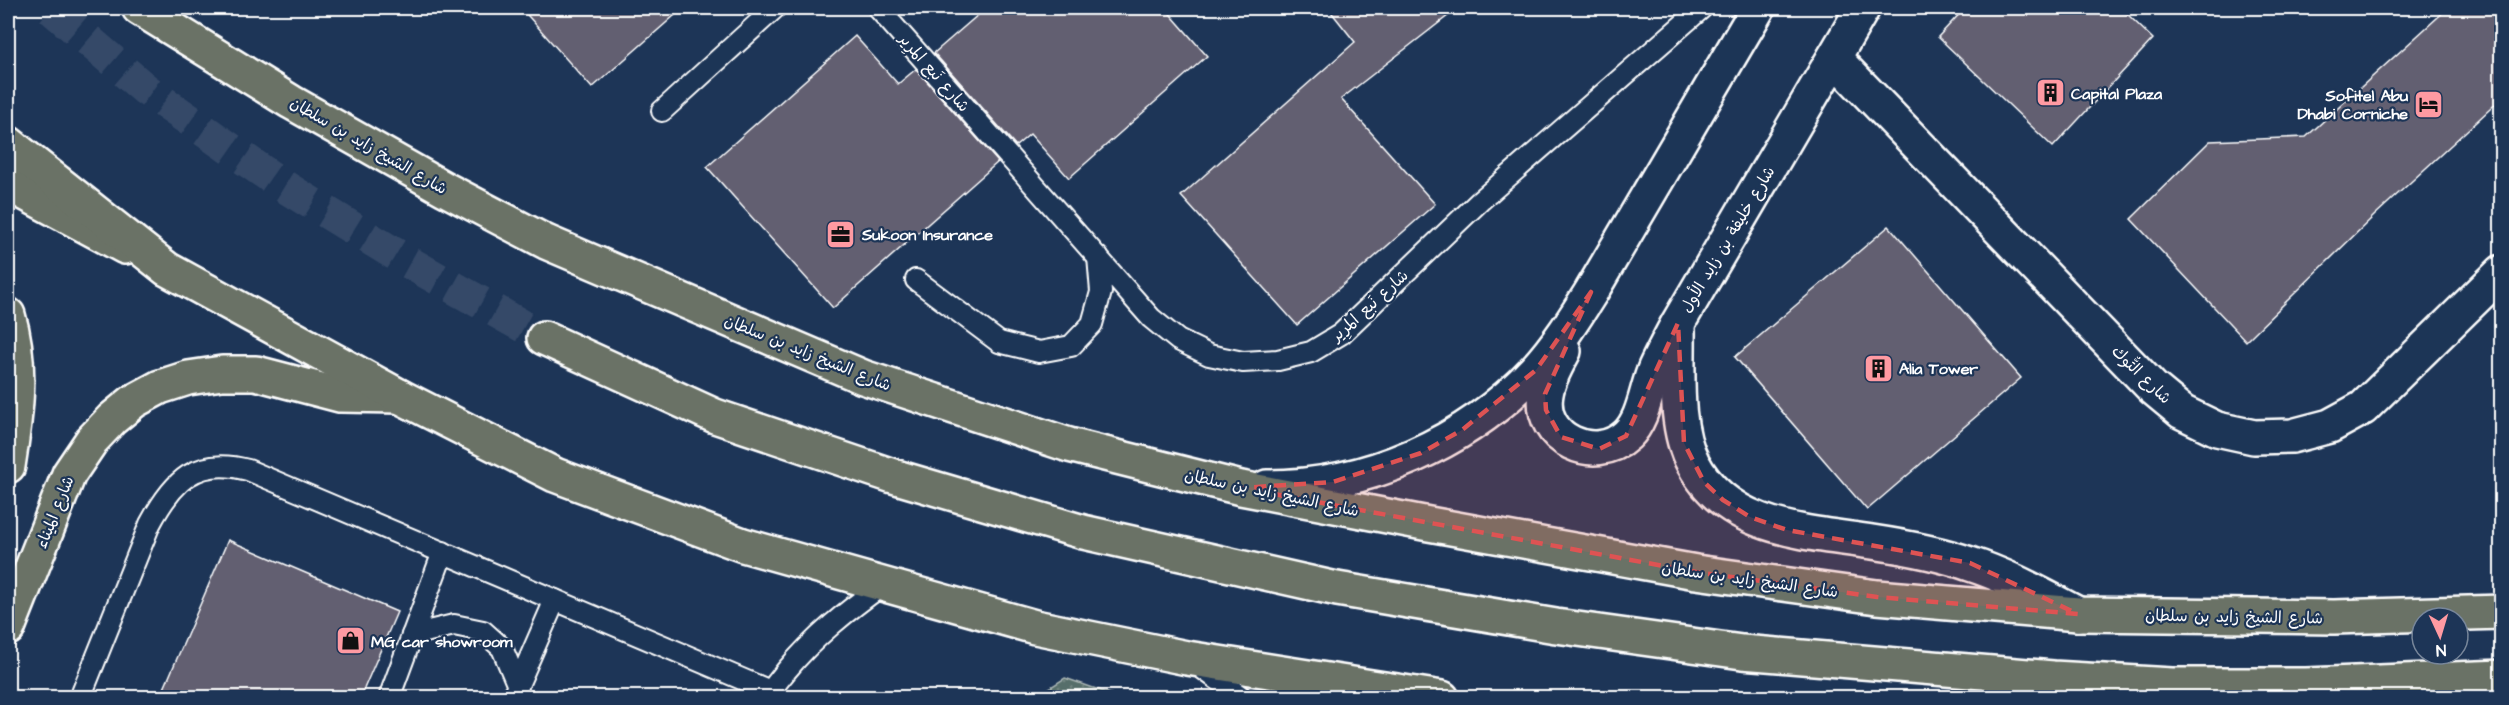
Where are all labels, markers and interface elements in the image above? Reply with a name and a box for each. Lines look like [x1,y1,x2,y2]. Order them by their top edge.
street label: شارع نَبع المرِير [892,27,975,117]
building icon: Capital Plaza [2034,77,2066,109]
place label: Capital Plaza [2071,83,2163,105]
place label: Sofitel Abu Dhabi Corniche [2297,85,2408,125]
hotel icon: Sofitel Abu Dhabi Corniche [2413,88,2445,120]
street label: شارع الشيخ زايد بن سلطان [286,92,451,200]
street label: شارع خليفة بن زايد الأول [1675,162,1780,317]
office icon: Sukoon Insurance [825,218,857,250]
place label: Sukoon Insurance [861,224,993,246]
street label: شارع نَبع المرِير [1325,265,1413,348]
street label: شارع الشيخ زايد بن سلطان [721,309,894,396]
street label: شارع التُّوك [2106,339,2177,409]
building icon: Alia Tower [1862,352,1894,384]
place label: Alia Tower [1899,358,1978,380]
street label: شارع الشيخ زايد بن سلطان [1183,464,1361,522]
street label: شارع الميناء [30,473,79,552]
street label: شارع الشيخ زايد بن سلطان [1660,557,1839,603]
street label: شارع الشيخ زايد بن سلطان [2145,604,2323,630]
north arrow [2410,606,2470,666]
shop icon: MG car showroom [334,625,366,657]
place label: MG car showroom [371,631,513,653]
text: N [2435,639,2447,661]

